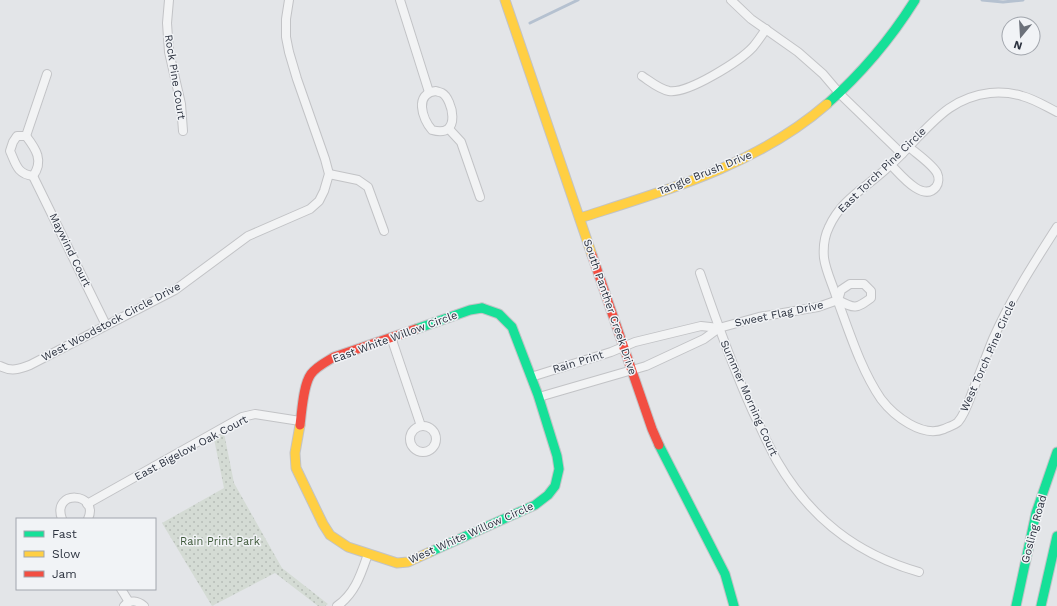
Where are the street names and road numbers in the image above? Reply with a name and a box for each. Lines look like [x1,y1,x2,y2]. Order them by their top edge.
street label: Rock Pine Court [162,34,188,121]
street label: East Torch Pine Circle [835,125,929,215]
street label: Tangle Brush Drive [656,148,754,198]
street label: Maywind Court [47,211,94,289]
street label: South Panther Creek Drive [581,237,639,377]
street label: West Woodstock Circle Drive [39,280,183,364]
street label: Sweet Flag Drive [734,298,824,330]
street label: West Torch Pine Circle [958,298,1018,414]
street label: East White Willow Circle [331,308,459,366]
street label: Summer Morning Court [718,338,781,458]
street label: Rain Print [551,348,605,376]
street label: East Bigelow Oak Court [132,412,250,483]
street label: Gosling Road [1019,494,1049,564]
street label: West White Willow Circle [407,500,535,566]

